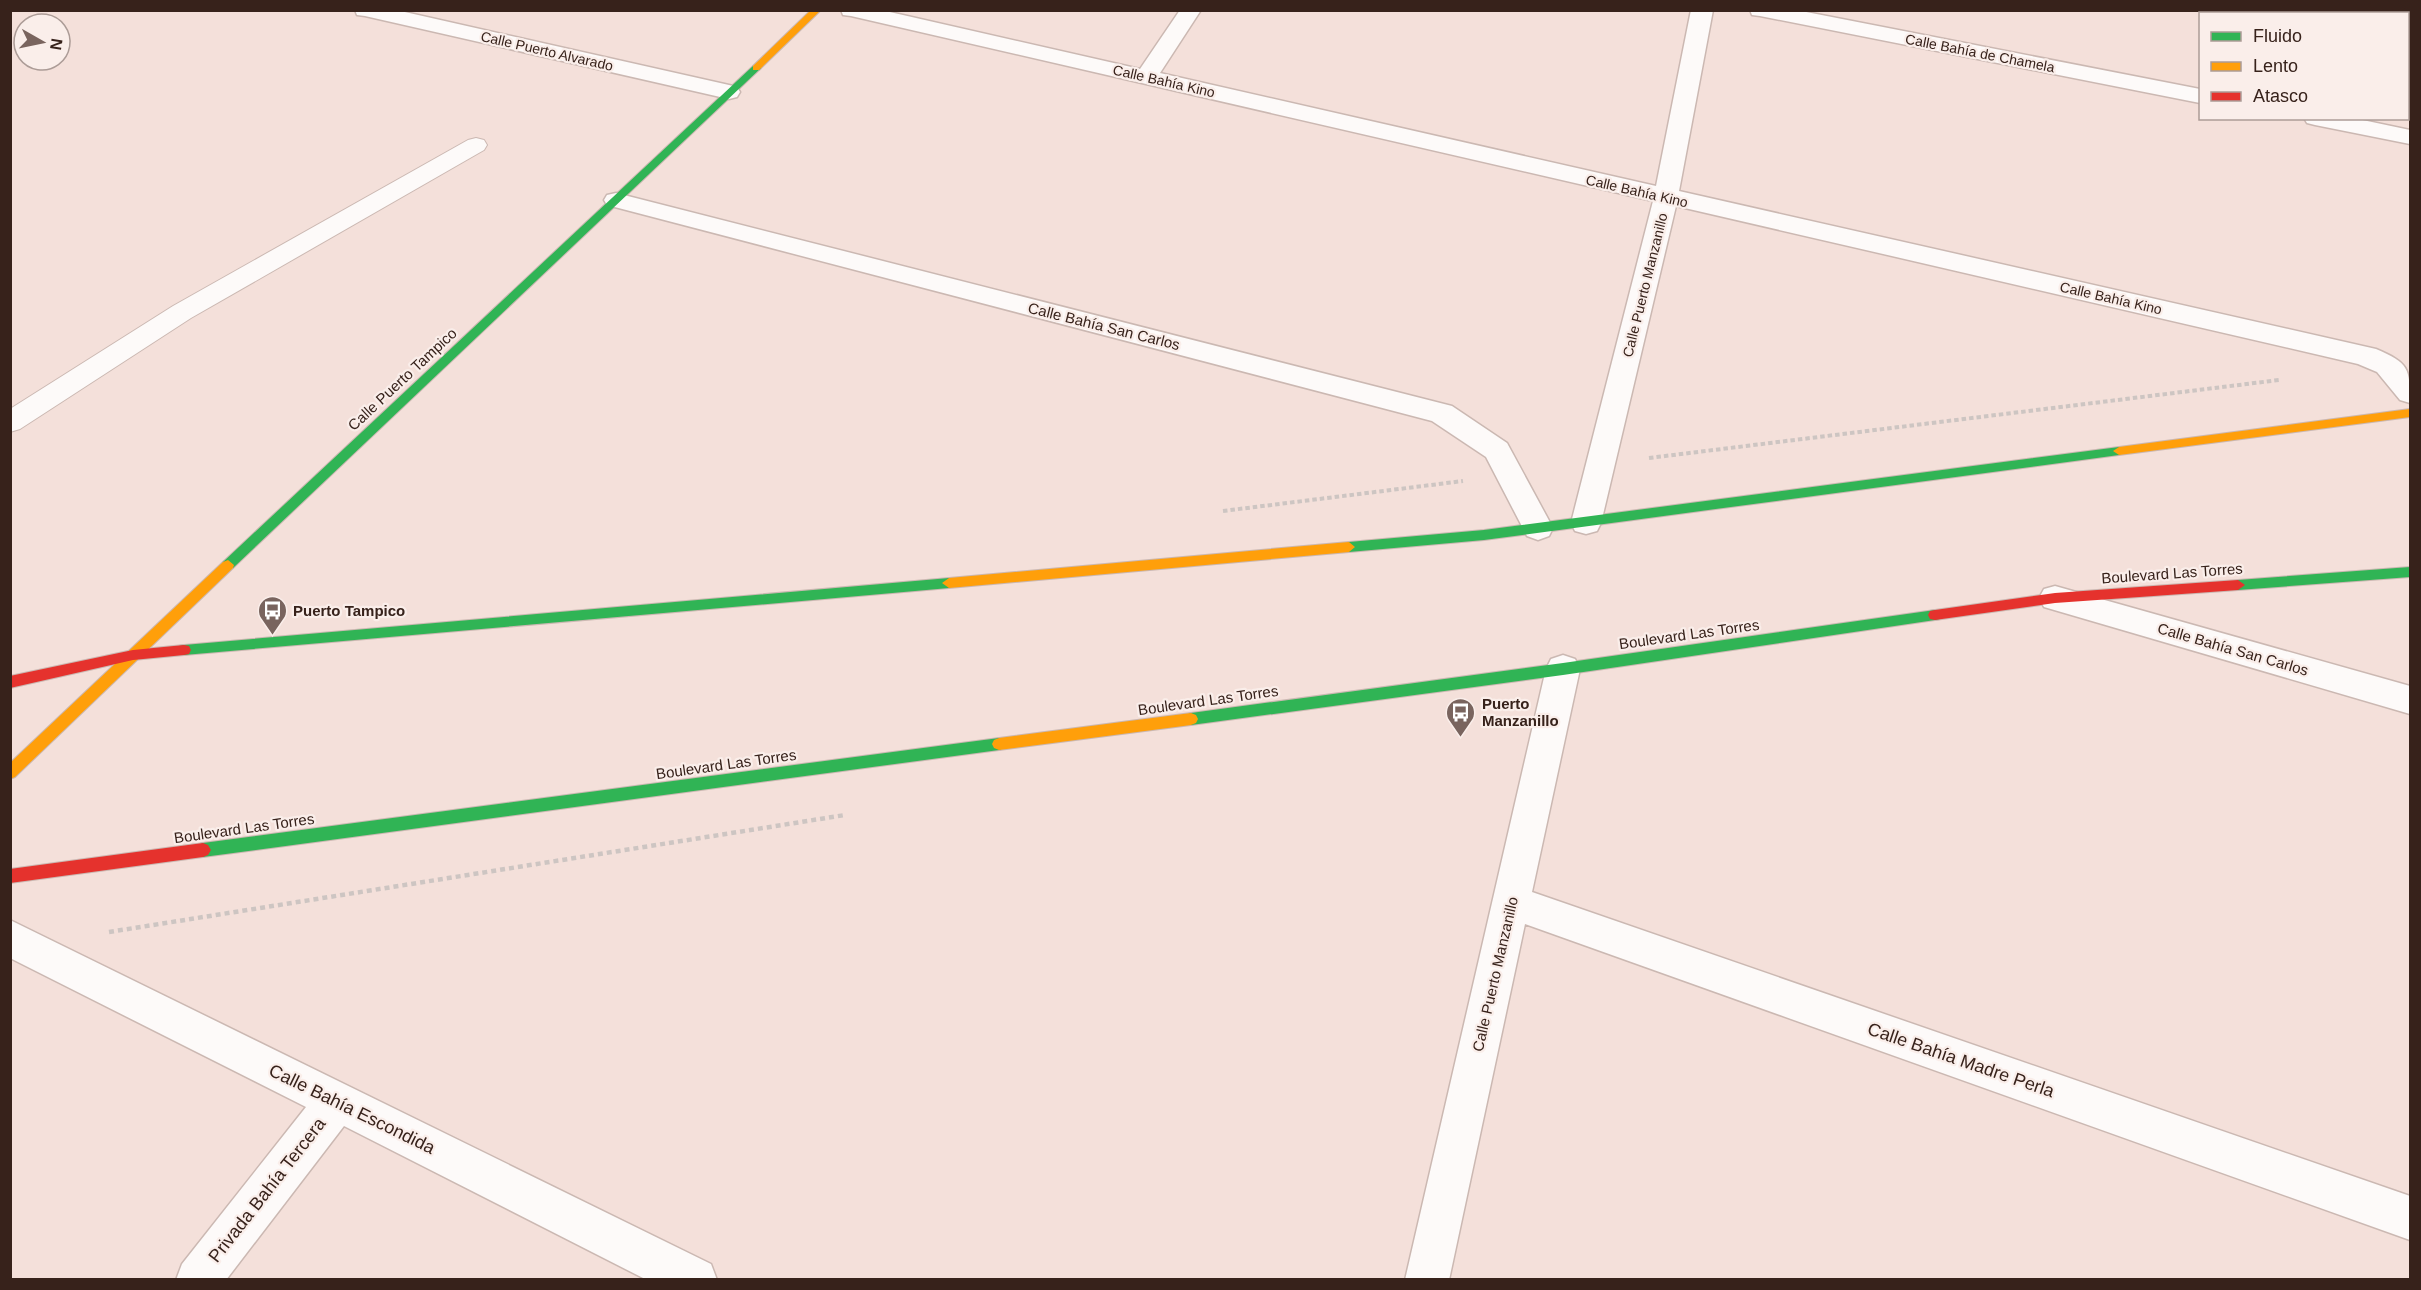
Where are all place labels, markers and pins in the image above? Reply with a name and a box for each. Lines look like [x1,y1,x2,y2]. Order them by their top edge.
bus stop icon: Puerto Tampico [256,594,288,636]
place label: Puerto Tampico [293,602,405,619]
place label: Puerto Manzanillo [1482,695,1559,729]
bus stop icon: Puerto Manzanillo [1445,696,1477,738]

